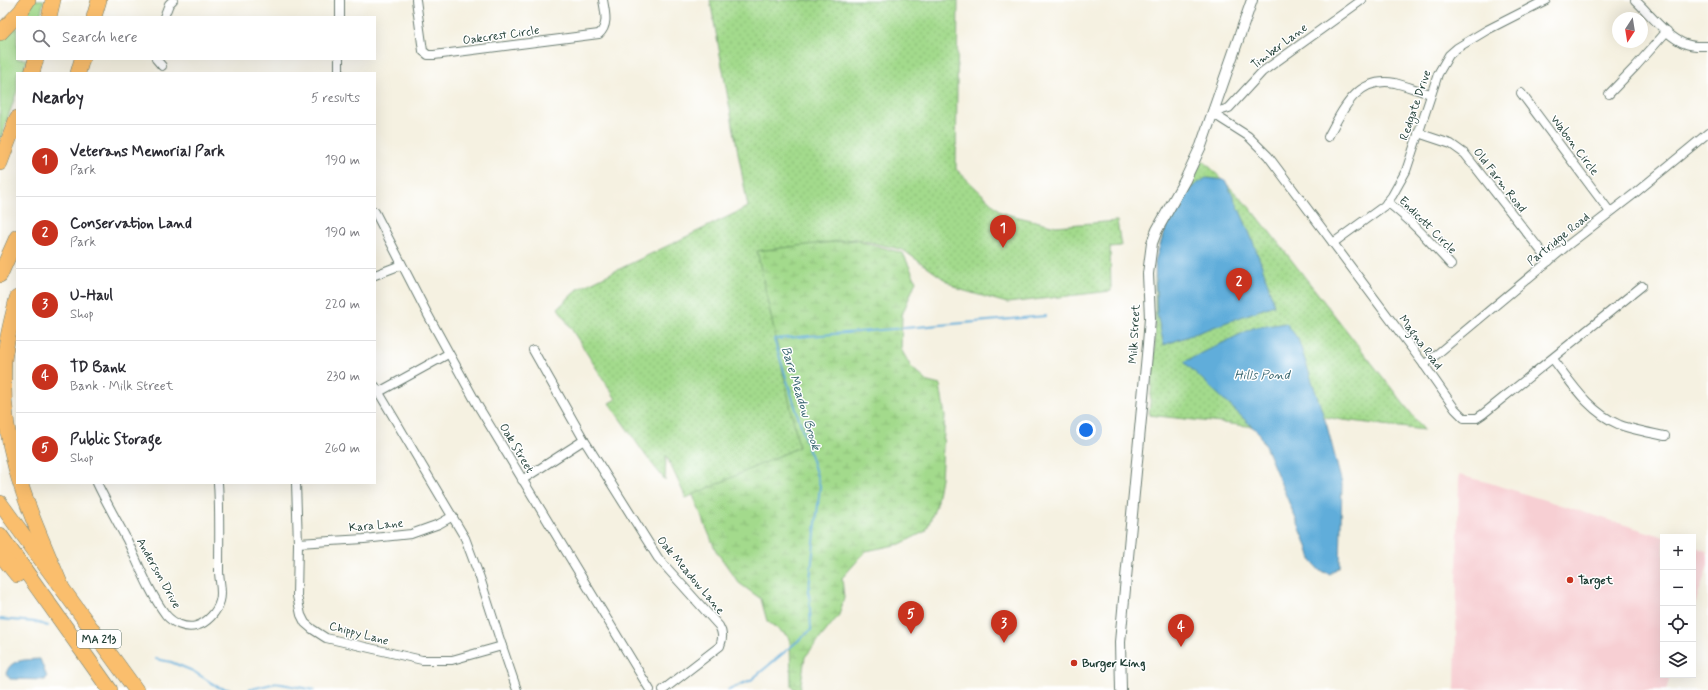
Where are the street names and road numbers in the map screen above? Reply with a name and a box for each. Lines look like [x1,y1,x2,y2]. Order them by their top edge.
street label: Timber Lane [1248,20,1311,73]
street label: Oakcrest Circle [462,23,541,49]
street label: Redgate Drive [1396,68,1435,143]
street label: Wabon Circle [1546,112,1602,179]
street label: Old Farm Road [1469,145,1529,216]
street label: Endicott Circle [1395,193,1460,258]
street label: Partridge Road [1524,210,1593,270]
street label: Milk Street [1125,304,1145,364]
street label: Magna Road [1394,312,1446,374]
street label: Oak Street [495,421,538,477]
street label: Kara Lane [348,516,404,536]
street label: Oak Meadow Lane [653,533,728,618]
street label: Anderson Drive [132,535,184,612]
street label: Chippy Lane [327,618,390,650]
road number: MA 213 [77,630,121,648]

